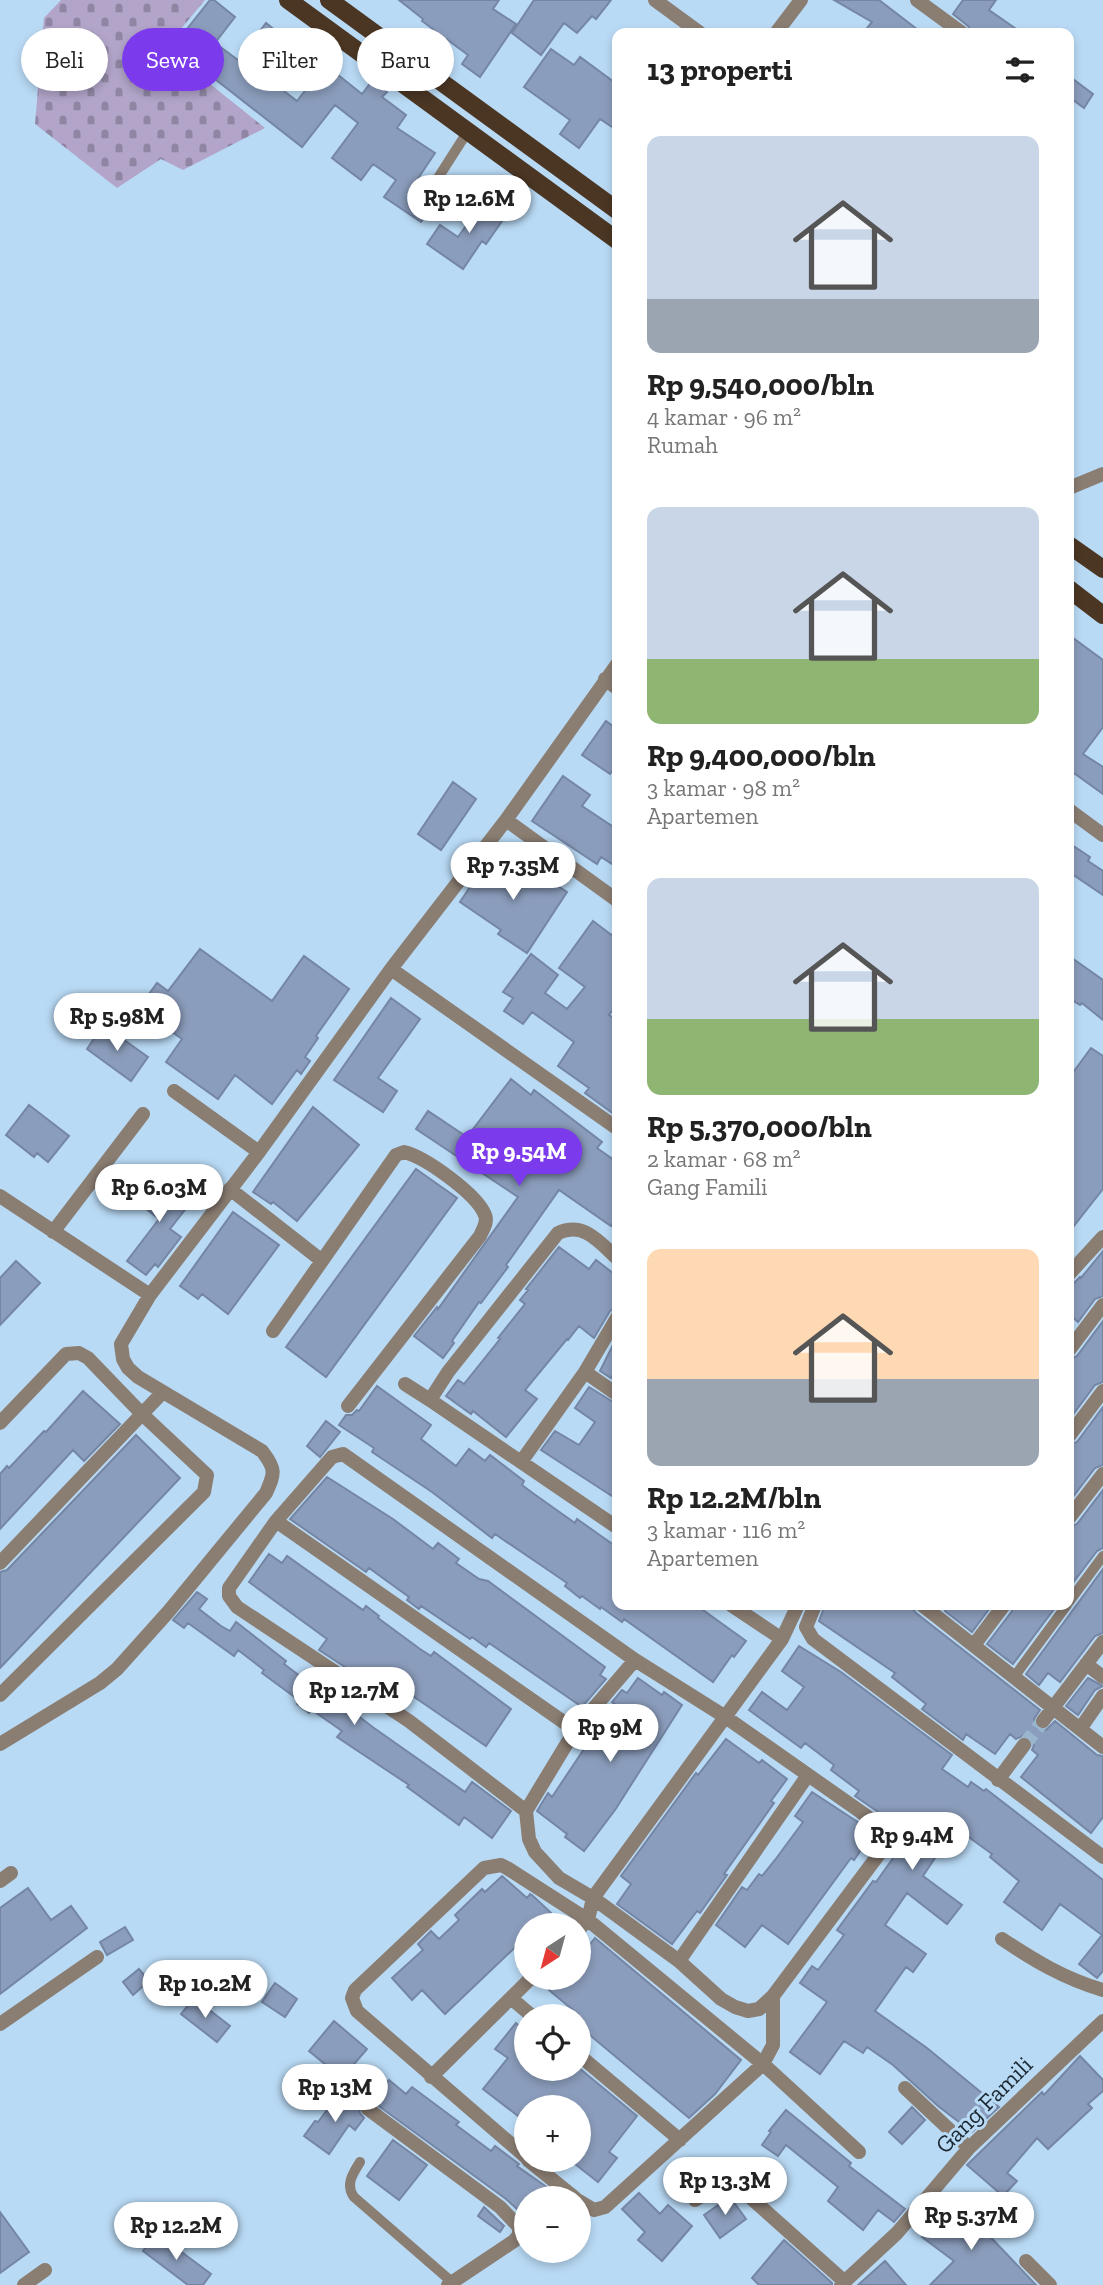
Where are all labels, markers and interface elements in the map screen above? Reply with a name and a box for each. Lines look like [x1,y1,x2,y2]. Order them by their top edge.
chip: Beli [21,28,108,91]
chip: Sewa [122,28,224,91]
chip: Filter [238,28,343,91]
chip: Baru [357,28,454,91]
icon: filters [1001,51,1039,89]
text: 13 properti [647,52,793,88]
pin: Rp 12.6M [397,176,541,235]
icon: home [780,182,906,308]
text: Rp 12.6M [423,184,515,212]
text: Rp 9,540,000/bln [647,367,874,403]
text: 4 kamar · 96 m² [647,403,801,431]
text: Rumah [647,431,718,459]
icon: home [780,553,906,679]
text: Rp 9,400,000/bln [647,738,876,774]
text: 3 kamar · 98 m² [647,774,800,802]
text: Apartemen [647,802,758,830]
pin: Rp 7.35M [441,842,585,902]
text: Rp 7.35M [467,851,559,879]
icon: home [780,924,906,1050]
pin: Rp 5.98M [45,993,189,1053]
text: Rp 5.98M [70,1002,164,1030]
text: Rp 5,370,000/bln [647,1109,872,1145]
pin: Rp 9.54M [447,1128,591,1188]
text: Rp 9.54M [471,1137,567,1165]
text: 2 kamar · 68 m² [647,1145,801,1173]
pin: Rp 6.03M [87,1164,231,1224]
text: Rp 6.03M [111,1173,207,1201]
text: Gang Famili [647,1173,768,1201]
icon: home [780,1295,906,1421]
text: Rp 12.2M/bln [647,1480,821,1516]
text: 3 kamar · 116 m² [647,1516,805,1544]
text: Apartemen [647,1544,758,1572]
pin: Rp 12.7M [282,1668,426,1727]
text: Rp 12.7M [309,1676,399,1704]
pin: Rp 9M [561,1704,659,1764]
text: Rp 9M [577,1713,643,1741]
pin: Rp 9.4M [847,1812,977,1872]
text: Rp 9.4M [870,1821,954,1849]
north arrow [514,1913,592,1990]
map controls [514,1913,591,2263]
pin: Rp 10.2M [133,1960,277,2020]
text: Rp 10.2M [159,1969,251,1997]
button: locate [514,2004,591,2081]
street label: Gang Famili [929,2050,1039,2159]
pin: Rp 13M [278,2064,392,2124]
text: Rp 13M [298,2073,372,2101]
button: + [514,2095,591,2172]
pin: Rp 13.3M [653,2158,797,2217]
text: Rp 13.3M [679,2166,771,2194]
button: − [514,2186,591,2263]
pin: Rp 5.37M [899,2192,1043,2252]
text: Rp 5.37M [924,2201,1018,2229]
pin: Rp 12.2M [104,2202,248,2262]
text: Rp 12.2M [130,2211,222,2239]

